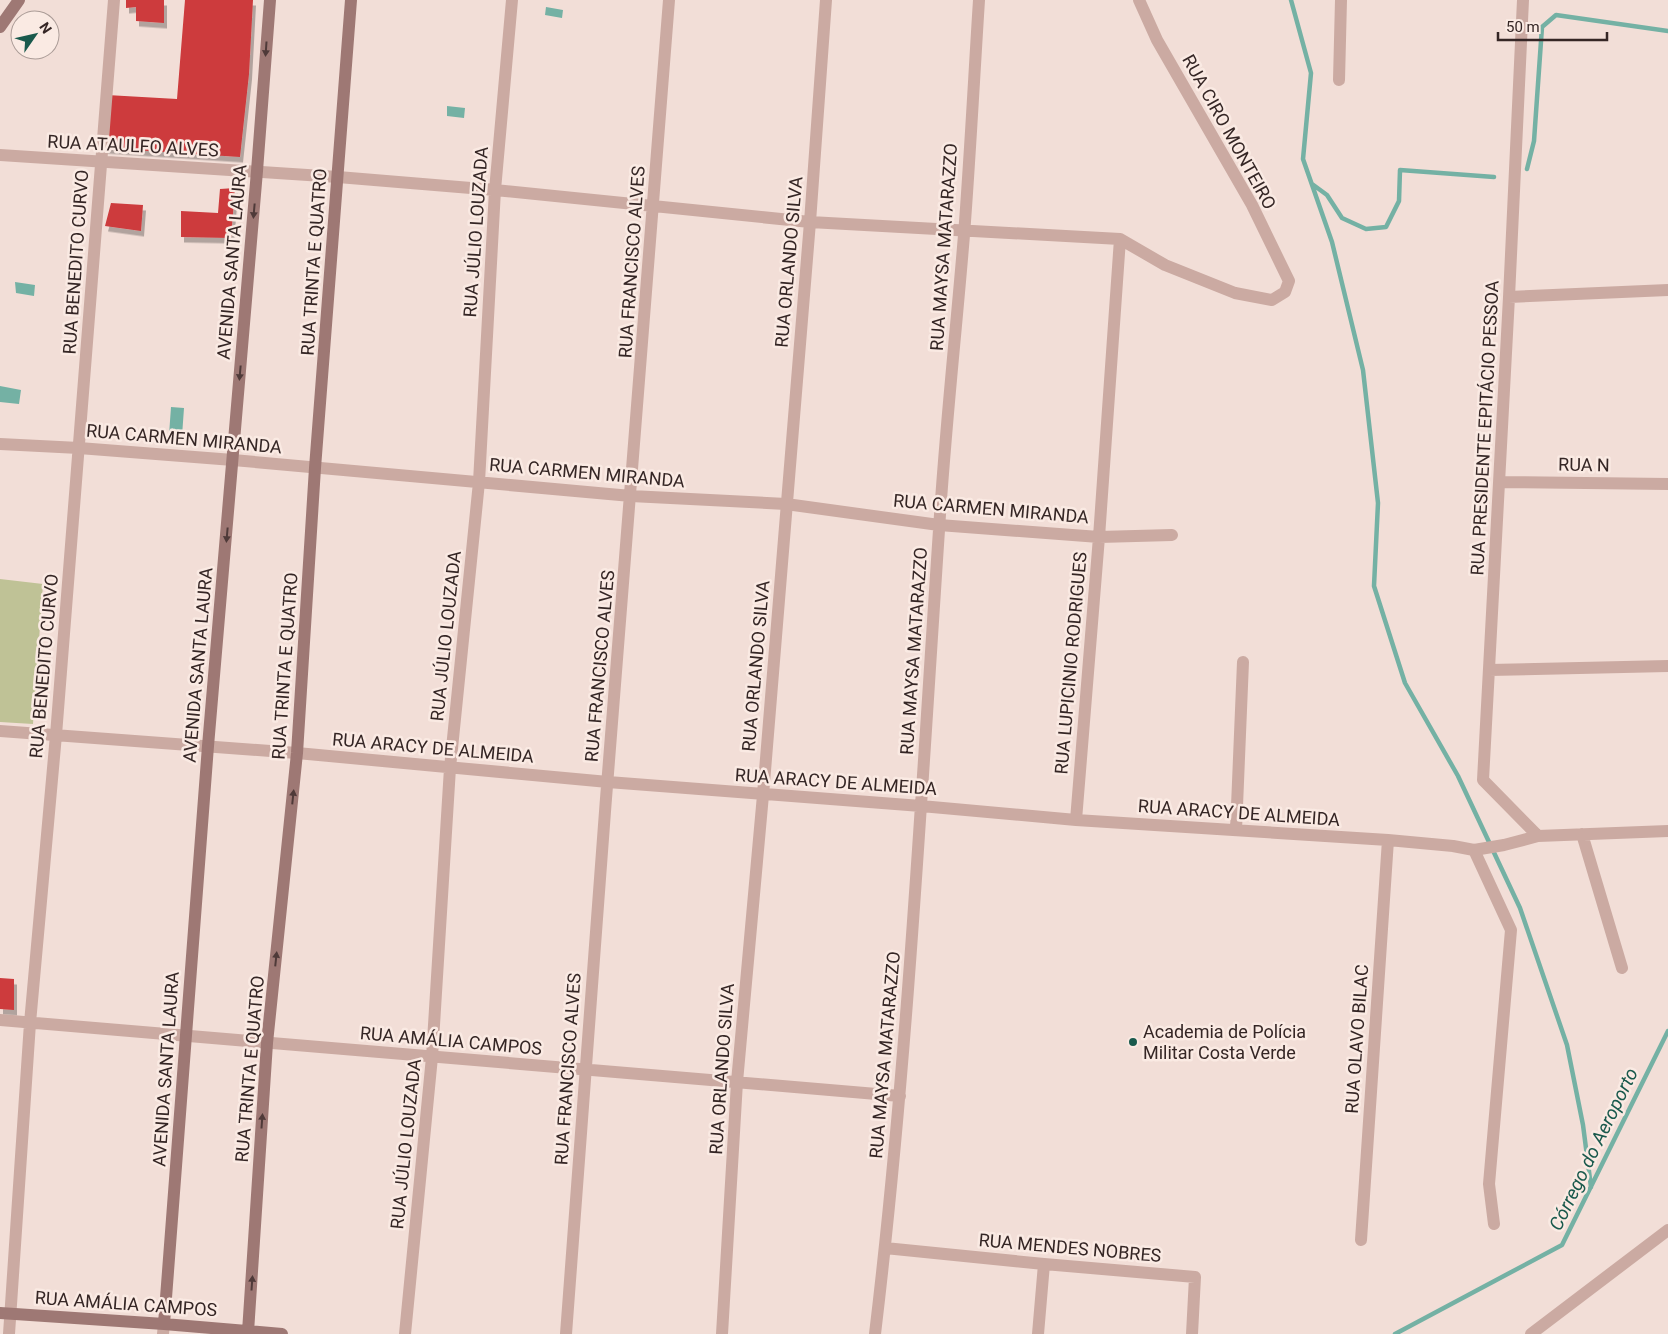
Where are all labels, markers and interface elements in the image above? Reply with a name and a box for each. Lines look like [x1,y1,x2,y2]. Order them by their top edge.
north arrow [10,10,60,60]
scale bar [1498,10,1607,42]
text: 50 m [1506,18,1540,36]
text: N [36,19,55,36]
one-way arrow [262,41,270,57]
street label: RUA CIRO MONTEIRO [1178,51,1281,213]
street label: RUA ATAULFO ALVES [47,131,220,160]
street label: RUA MAYSA MATARAZZO [926,143,961,351]
street label: RUA JÚLIO LOUZADA [459,146,492,318]
street label: AVENIDA SANTA LAURA [213,163,251,360]
street label: RUA FRANCISCO ALVES [614,165,649,359]
street label: RUA TRINTA E QUATRO [296,168,331,356]
street label: RUA BENEDITO CURVO [59,169,92,355]
street label: RUA ORLANDO SILVA [771,175,806,348]
one-way arrow [250,203,258,219]
street label: RUA PRESIDENTE EPITÁCIO PESSOA [1466,280,1503,576]
one-way arrow [236,365,244,381]
street label: RUA CARMEN MIRANDA [85,419,283,458]
street label: RUA CARMEN MIRANDA [488,453,686,492]
street label: RUA N [1558,454,1610,475]
street label: RUA CARMEN MIRANDA [892,489,1090,528]
one-way arrow [222,527,230,543]
street label: RUA MAYSA MATARAZZO [896,547,931,755]
street label: RUA JÚLIO LOUZADA [426,550,465,722]
street label: RUA LUPICINIO RODRIGUES [1050,551,1091,775]
street label: AVENIDA SANTA LAURA [179,566,217,763]
street label: RUA FRANCISCO ALVES [581,569,618,763]
street label: RUA TRINTA E QUATRO [267,572,302,760]
street label: RUA BENEDITO CURVO [25,573,62,759]
street label: RUA ORLANDO SILVA [738,579,773,752]
street label: RUA ARACY DE ALMEIDA [331,728,535,767]
street label: RUA ARACY DE ALMEIDA [734,764,938,799]
one-way arrow [289,789,297,805]
street label: RUA ARACY DE ALMEIDA [1137,795,1341,830]
street label: RUA MAYSA MATARAZZO [865,950,904,1159]
one-way arrow [272,951,280,967]
street label: RUA OLAVO BILAC [1341,964,1372,1114]
street label: AVENIDA SANTA LAURA [148,970,183,1167]
street label: RUA FRANCISCO ALVES [550,972,585,1166]
street label: RUA TRINTA E QUATRO [231,975,268,1163]
street label: RUA ORLANDO SILVA [705,982,738,1155]
place label: Academia de Polícia Militar Costa Verde [1143,1021,1306,1063]
street label: RUA AMÁLIA CAMPOS [359,1022,543,1059]
marker: Academia de Polícia Militar Costa Verde [1127,1036,1139,1048]
street label: RUA JÚLIO LOUZADA [386,1058,425,1230]
water label: Córrego do Aeroporto [1544,1064,1643,1234]
one-way arrow [259,1113,267,1129]
street label: RUA MENDES NOBRES [978,1229,1163,1266]
one-way arrow [248,1275,256,1291]
street label: RUA AMÁLIA CAMPOS [34,1287,218,1320]

